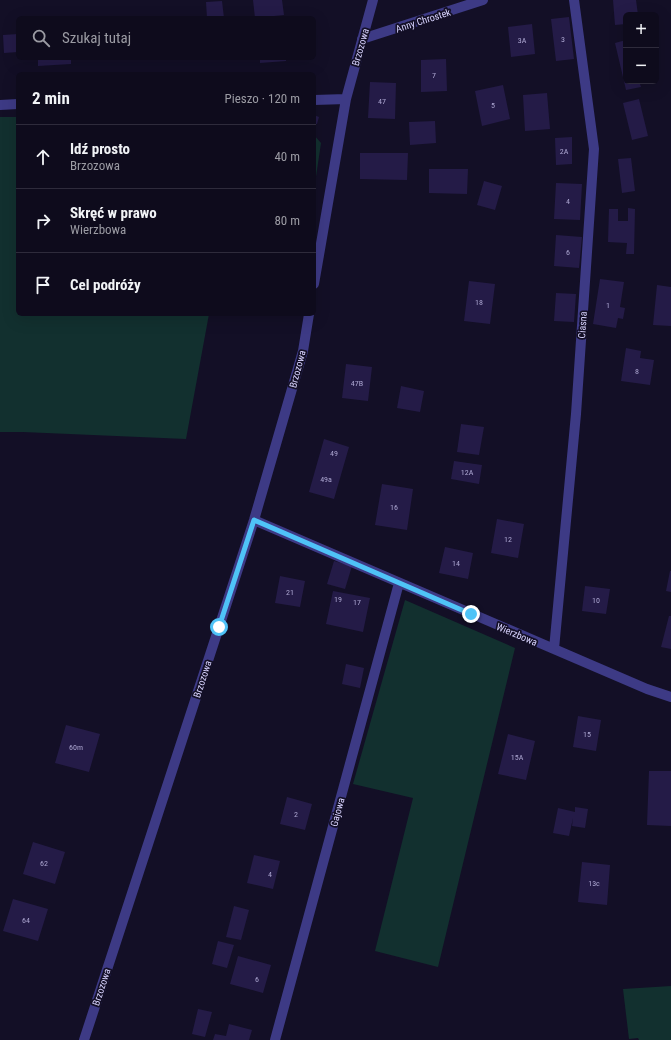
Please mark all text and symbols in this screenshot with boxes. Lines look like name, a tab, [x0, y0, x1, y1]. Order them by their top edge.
street label: Anny Chrostek	[394, 6, 452, 35]
map controls	[623, 12, 659, 84]
button: +	[623, 12, 659, 48]
search box	[16, 16, 316, 60]
icon: search	[30, 27, 52, 49]
street label: Brzozowa	[350, 27, 371, 67]
text: Szukaj tutaj	[62, 29, 131, 47]
house number: 3	[561, 35, 565, 44]
house number: 3A	[518, 36, 527, 45]
button: −	[623, 48, 659, 84]
house number: 7	[432, 71, 436, 80]
text: 2 min	[32, 88, 70, 108]
text: Pieszo · 120 m	[225, 91, 300, 106]
house number: 47	[378, 97, 386, 106]
house number: 5	[491, 101, 495, 110]
text: Idź prosto	[70, 140, 130, 158]
icon: ahead	[32, 146, 54, 168]
house number: 2A	[560, 147, 569, 156]
text: 40 m	[274, 149, 300, 164]
text: Brzozowa	[70, 158, 120, 173]
house number: 4	[566, 197, 570, 206]
text: Skręć w prawo	[70, 204, 157, 222]
icon: right	[32, 210, 54, 232]
text: 80 m	[274, 213, 300, 228]
text: Wierzbowa	[70, 222, 126, 237]
house number: 6	[566, 248, 570, 257]
icon: arrive	[32, 274, 54, 296]
text: Cel podróży	[70, 276, 141, 294]
house number: 18	[475, 298, 483, 307]
house number: 1	[606, 301, 610, 310]
street label: Ciasna	[576, 311, 589, 339]
street label: Brzozowa	[287, 349, 308, 389]
house number: 8	[635, 367, 639, 376]
house number: 47B	[351, 379, 363, 388]
house number: 49	[330, 449, 338, 458]
house number: 12A	[461, 468, 474, 477]
house number: 49a	[320, 475, 332, 484]
house number: 16	[390, 503, 398, 512]
house number: 12	[504, 535, 512, 544]
house number: 14	[452, 559, 460, 568]
house number: 21	[286, 588, 294, 597]
house number: 19	[334, 595, 342, 604]
house number: 10	[592, 596, 600, 605]
house number: 17	[353, 598, 361, 607]
route end	[462, 605, 480, 623]
route start	[210, 618, 228, 636]
street label: Wierzbowa	[495, 621, 539, 648]
street label: Brzozowa	[191, 659, 214, 699]
house number: 15	[583, 730, 591, 739]
house number: 60m	[69, 743, 83, 752]
house number: 15A	[511, 753, 524, 762]
street label: Gajowa	[328, 796, 347, 828]
house number: 2	[294, 810, 298, 819]
house number: 62	[40, 859, 48, 868]
house number: 4	[268, 870, 272, 879]
house number: 13c	[588, 879, 600, 888]
house number: 64	[22, 916, 30, 925]
street label: Brzozowa	[90, 967, 113, 1007]
house number: 6	[255, 975, 259, 984]

